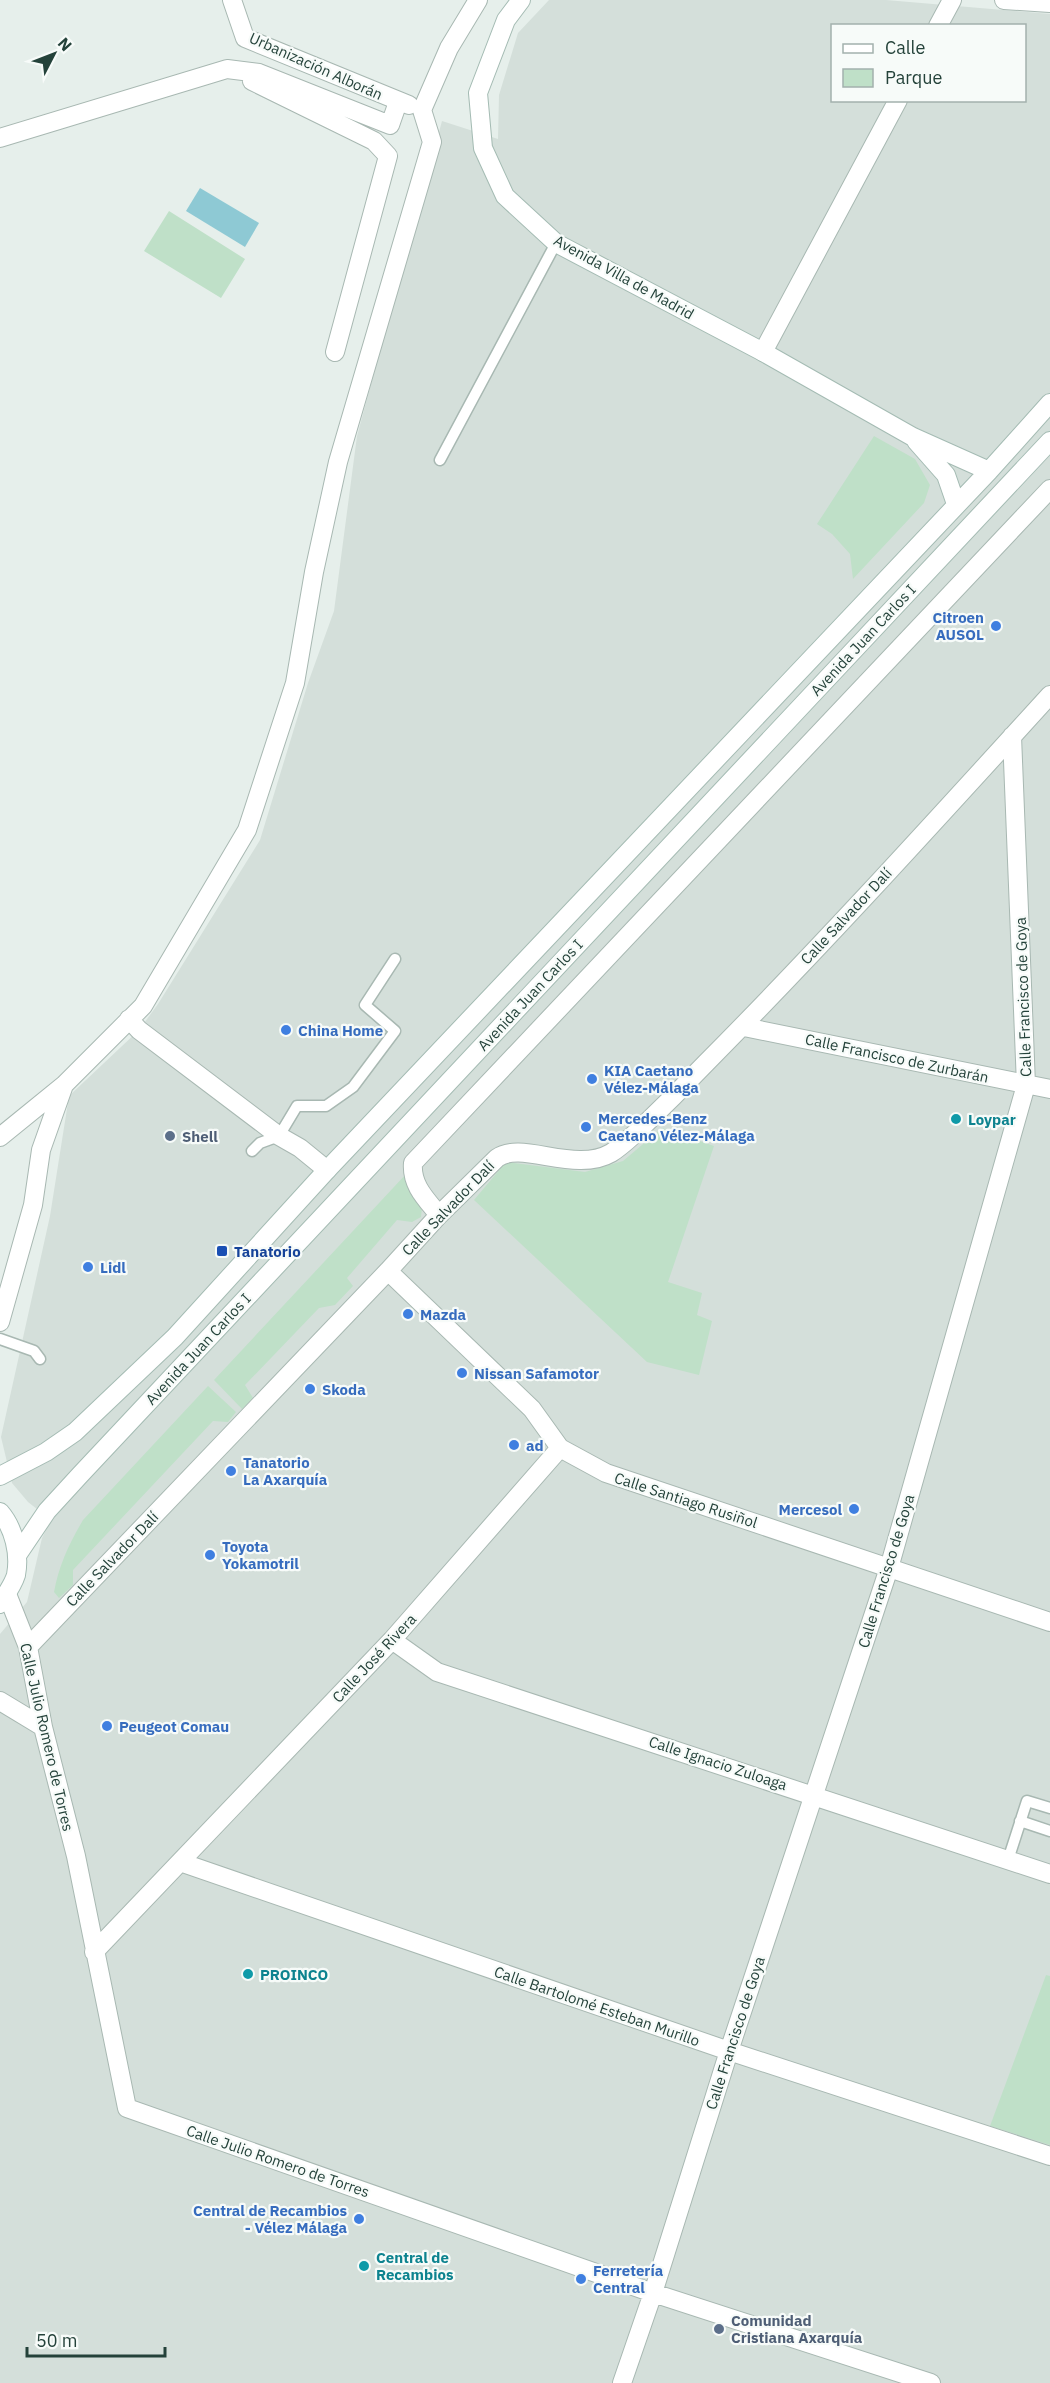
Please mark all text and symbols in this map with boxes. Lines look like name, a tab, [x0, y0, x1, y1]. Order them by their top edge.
north arrow	[24, 24, 84, 84]
legend	[831, 24, 1026, 102]
street label: Urbanización Alborán	[246, 28, 386, 104]
text: N	[54, 33, 76, 55]
text: Calle	[885, 36, 925, 59]
text: Parque	[885, 66, 943, 89]
street label: Avenida Villa de Madrid	[551, 231, 697, 323]
street label: Avenida Juan Carlos I	[806, 580, 920, 700]
place label: Citroen AUSOL	[932, 608, 984, 644]
marker: Citroen AUSOL	[989, 619, 1003, 633]
street label: Calle Salvador Dalí	[796, 864, 896, 968]
street label: Calle Francisco de Goya	[1011, 917, 1035, 1077]
street label: Avenida Juan Carlos I	[473, 935, 587, 1055]
place label: China Home	[298, 1021, 383, 1040]
marker: China Home	[279, 1023, 293, 1037]
street label: Calle Francisco de Zurbarán	[804, 1029, 990, 1087]
place label: KIA Caetano Vélez-Málaga	[604, 1061, 699, 1097]
marker: KIA Caetano Vélez-Málaga	[585, 1072, 599, 1086]
place label: Mercedes-Benz Caetano Vélez-Málaga	[598, 1109, 755, 1145]
place label: Loypar	[968, 1110, 1016, 1129]
marker: Loypar	[949, 1112, 963, 1126]
marker: Mercedes-Benz Caetano Vélez-Málaga	[579, 1120, 593, 1134]
place label: Shell	[182, 1127, 218, 1146]
marker: Shell	[163, 1129, 177, 1143]
street label: Calle Salvador Dalí	[398, 1156, 498, 1260]
place label: Tanatorio	[234, 1242, 301, 1261]
marker: Tanatorio	[215, 1244, 229, 1258]
place label: Lidl	[100, 1258, 126, 1277]
marker: Lidl	[81, 1260, 95, 1274]
street label: Avenida Juan Carlos I	[141, 1289, 255, 1409]
place label: Mazda	[420, 1305, 467, 1324]
marker: Mazda	[401, 1307, 415, 1321]
place label: Nissan Safamotor	[474, 1364, 599, 1383]
marker: Nissan Safamotor	[455, 1366, 469, 1380]
place label: Skoda	[322, 1380, 366, 1399]
marker: Skoda	[303, 1382, 317, 1396]
place label: ad	[526, 1436, 544, 1455]
marker: ad	[507, 1438, 521, 1452]
place label: Tanatorio La Axarquía	[243, 1453, 328, 1489]
marker: Tanatorio La Axarquía	[224, 1464, 238, 1478]
street label: Calle Santiago Rusiñol	[612, 1468, 760, 1532]
street label: Calle Francisco de Goya	[854, 1492, 918, 1650]
place label: Mercesol	[779, 1500, 842, 1519]
marker: Mercesol	[847, 1502, 861, 1516]
street label: Calle Salvador Dalí	[62, 1507, 162, 1611]
place label: Toyota Yokamotril	[222, 1537, 299, 1573]
marker: Toyota Yokamotril	[203, 1548, 217, 1562]
street label: Calle José Rivera	[328, 1610, 420, 1706]
street label: Calle Julio Romero de Torres	[16, 1641, 78, 1833]
place label: Peugeot Comau	[119, 1717, 229, 1736]
marker: Peugeot Comau	[100, 1719, 114, 1733]
street label: Calle Ignacio Zuloaga	[646, 1732, 790, 1794]
street label: Calle Francisco de Goya	[701, 1954, 769, 2112]
street label: Calle Bartolomé Esteban Murillo	[492, 1962, 702, 2050]
place label: PROINCO	[260, 1965, 328, 1984]
marker: PROINCO	[241, 1967, 255, 1981]
street label: Calle Julio Romero de Torres	[184, 2121, 372, 2201]
place label: Central de Recambios - Vélez Málaga	[193, 2201, 347, 2237]
marker: Central de Recambios - Vélez Málaga	[352, 2212, 366, 2226]
place label: Central de Recambios	[376, 2248, 454, 2284]
marker: Central de Recambios	[357, 2259, 371, 2273]
place label: Ferretería Central	[593, 2261, 664, 2297]
marker: Ferretería Central	[574, 2272, 588, 2286]
place label: Comunidad Cristiana Axarquía	[731, 2311, 863, 2347]
scale bar	[27, 2320, 165, 2358]
marker: Comunidad Cristiana Axarquía	[712, 2322, 726, 2336]
text: 50 m	[36, 2329, 78, 2352]

